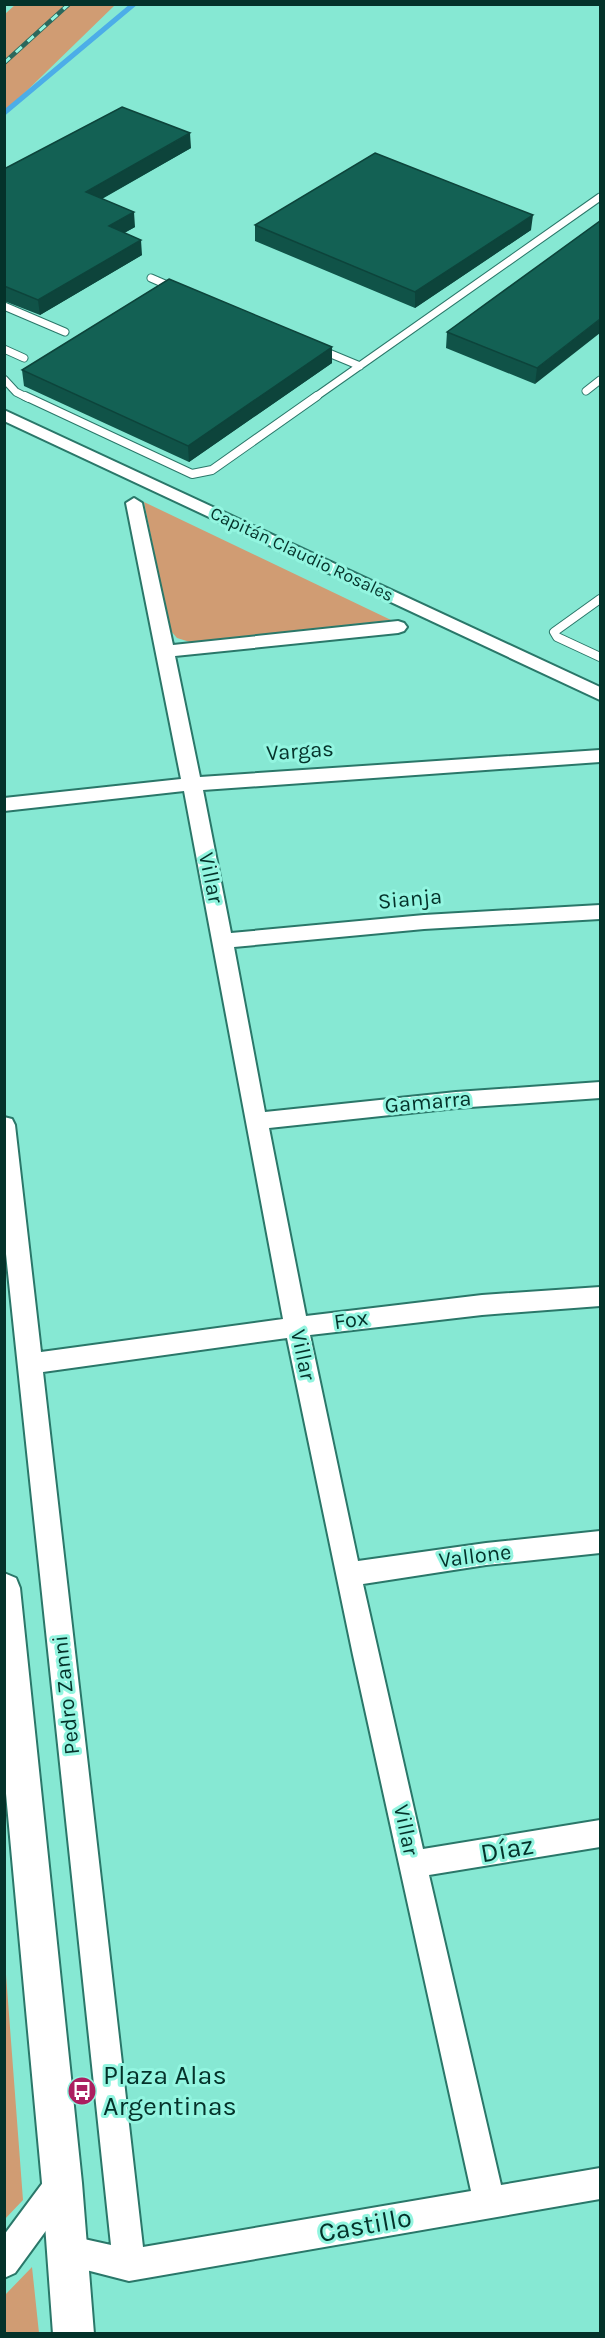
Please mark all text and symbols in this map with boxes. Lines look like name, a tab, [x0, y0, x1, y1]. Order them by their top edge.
street label: Capitán Claudio Rosales	[207, 502, 397, 606]
street label: Vargas	[265, 736, 335, 766]
street label: Villar	[193, 850, 229, 906]
street label: Sianja	[377, 883, 443, 915]
street label: Gamarra	[384, 1085, 472, 1119]
street label: Fox	[332, 1305, 370, 1335]
street label: Villar	[285, 1327, 321, 1383]
street label: Vallone	[437, 1539, 513, 1573]
street label: Pedro Zanni	[47, 1634, 85, 1756]
street label: Villar	[388, 1802, 424, 1858]
street label: Díaz	[478, 1829, 536, 1869]
place label: Plaza Alas Argentinas	[103, 2059, 237, 2122]
bus stop icon: Plaza Alas Argentinas	[66, 2075, 98, 2107]
street label: Castillo	[316, 2201, 414, 2249]

